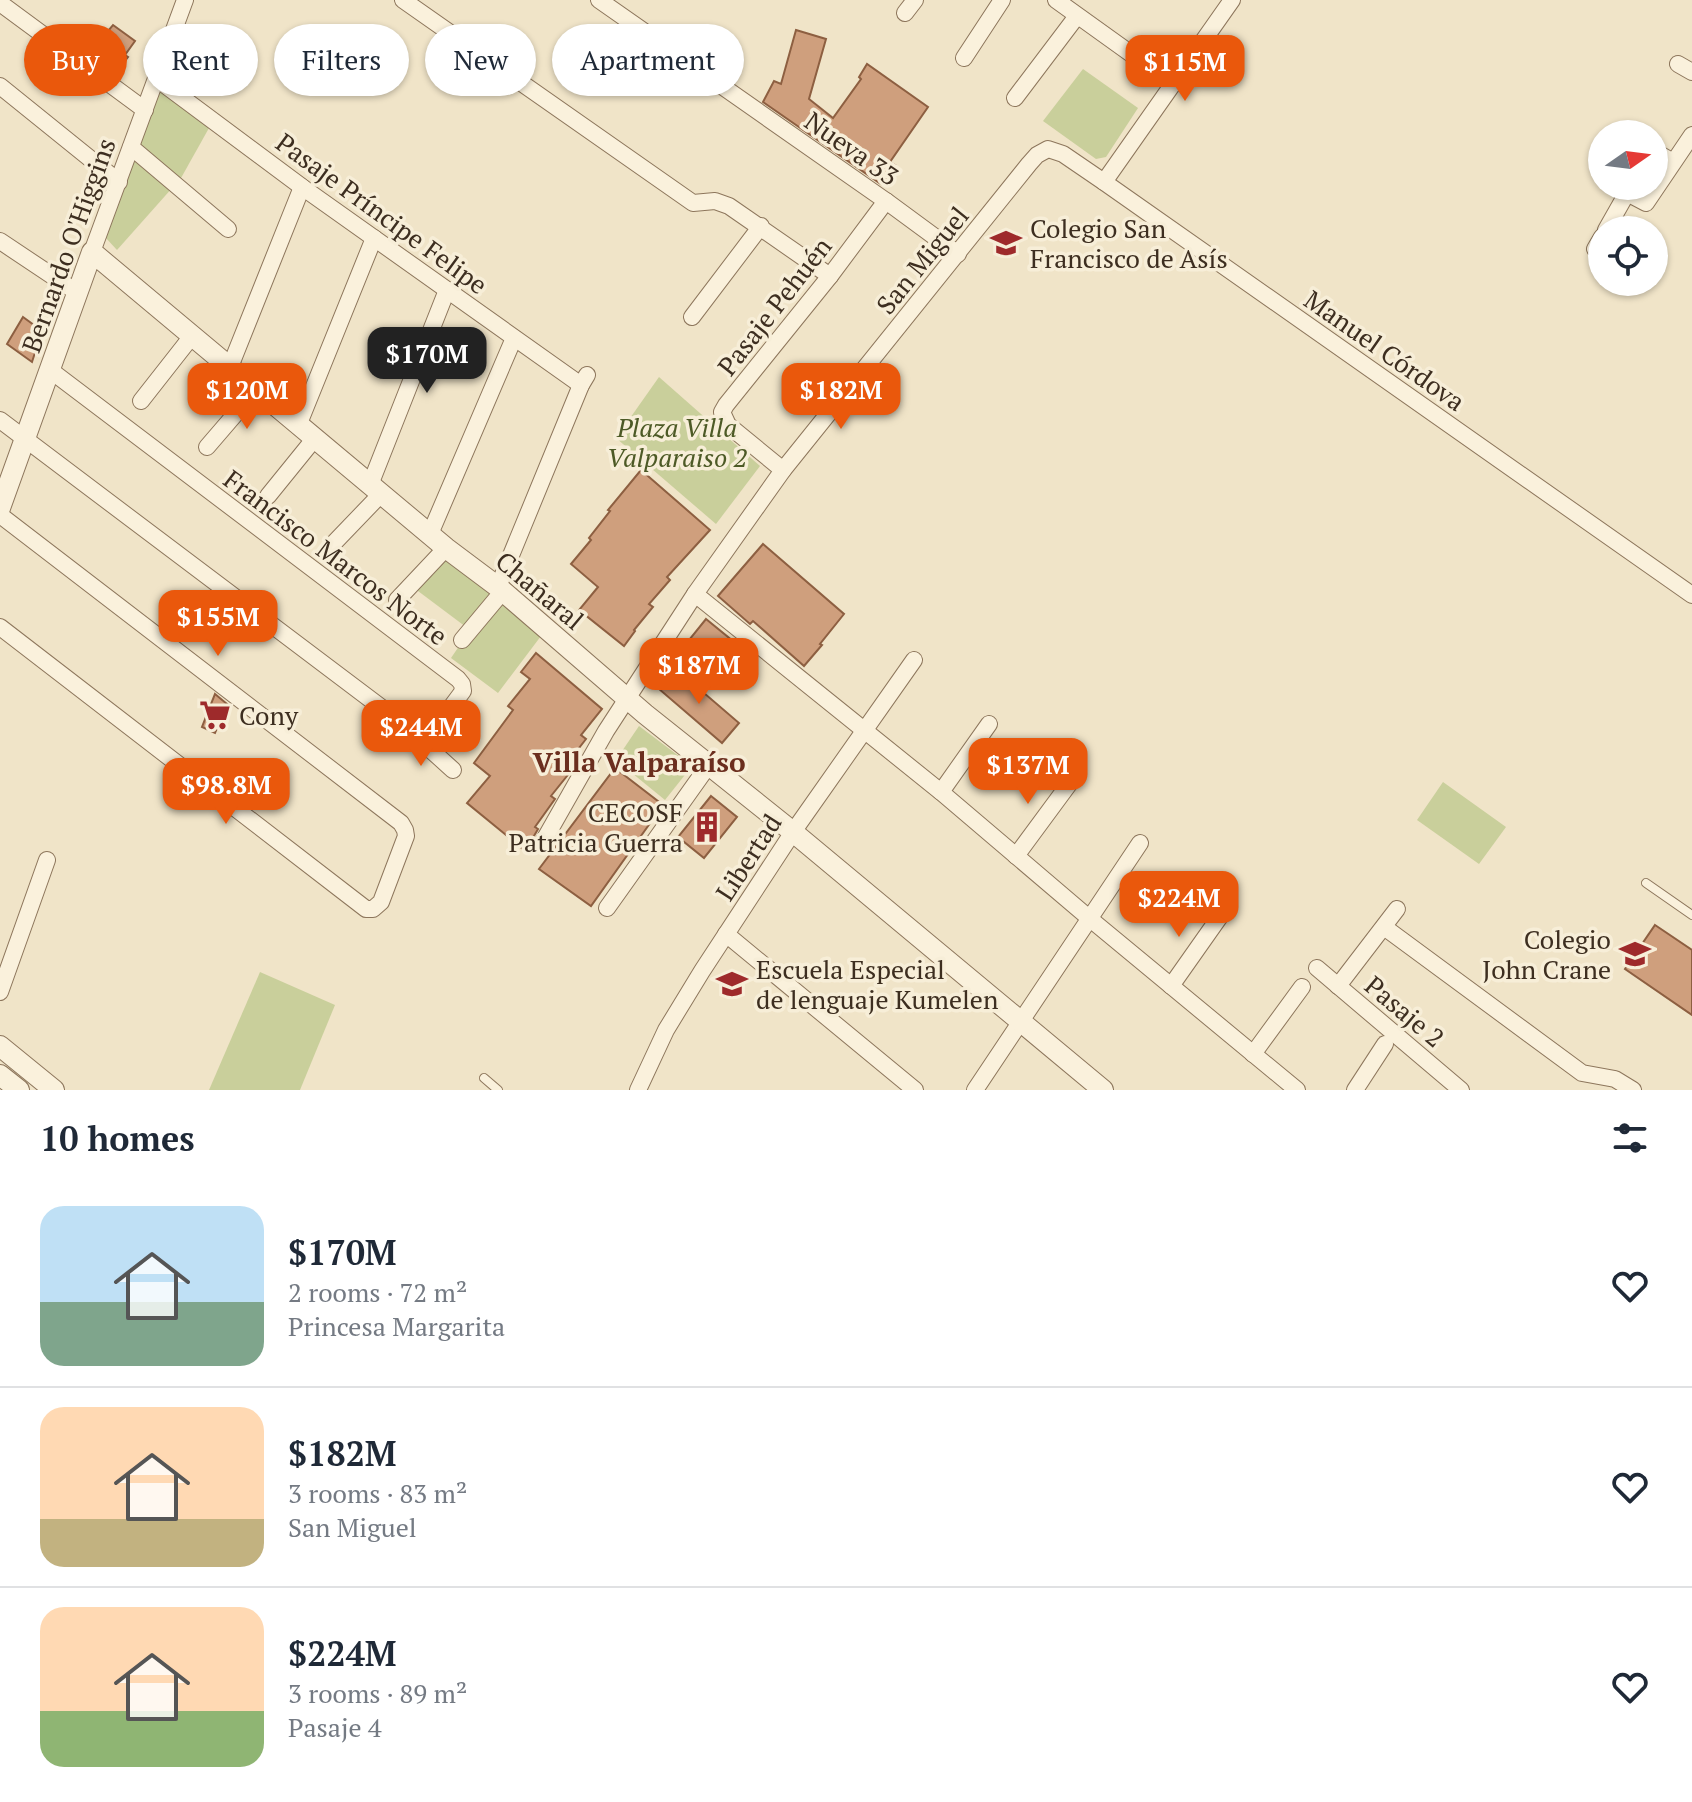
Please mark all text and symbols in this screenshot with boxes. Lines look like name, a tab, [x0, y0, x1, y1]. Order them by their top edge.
chip: Buy	[24, 24, 127, 96]
chip: Rent	[143, 24, 258, 96]
chip: Filters	[274, 24, 409, 96]
chip: New	[425, 24, 536, 96]
chip: Apartment	[552, 24, 744, 96]
pin: $115M	[1129, 35, 1241, 103]
text: $115M	[1144, 44, 1226, 78]
street label: Nueva 33	[798, 103, 906, 193]
north arrow	[1588, 120, 1668, 200]
map controls	[1588, 120, 1668, 296]
street label: Pasaje Príncipe Felipe	[270, 125, 494, 301]
street label: Bernardo O'Higgins	[13, 133, 123, 357]
street label: San Miguel	[868, 199, 976, 321]
place label: Colegio San Francisco de Asís	[1030, 211, 1228, 275]
button: locate	[1588, 216, 1668, 296]
school or university icon: Colegio San Francisco de Asís	[989, 226, 1023, 260]
street label: Pasaje Pehuén	[709, 230, 839, 382]
street label: Manuel Córdova	[1298, 282, 1472, 418]
pin: $170M	[371, 327, 483, 395]
text: $170M	[386, 336, 468, 370]
pin: $120M	[191, 363, 303, 431]
pin: $182M	[785, 363, 897, 431]
text: $120M	[206, 372, 288, 406]
text: $182M	[800, 372, 882, 406]
park label: Plaza Villa Valparaiso 2	[607, 410, 748, 474]
street label: Francisco Marcos Norte	[217, 462, 455, 652]
street label: Chañaral	[489, 543, 591, 637]
pin: $155M	[162, 590, 274, 658]
text: $155M	[177, 599, 259, 633]
pin: $187M	[643, 638, 755, 706]
text: $187M	[658, 647, 740, 681]
supermarket icon: Cony	[198, 698, 232, 732]
place label: Cony	[239, 698, 299, 732]
pin: $244M	[365, 700, 477, 768]
text: $244M	[380, 709, 462, 743]
pin: $137M	[972, 738, 1084, 806]
district label: Villa Valparaíso	[532, 743, 746, 780]
text: $137M	[987, 747, 1069, 781]
pin: $98.8M	[161, 758, 291, 826]
text: $98.8M	[181, 767, 271, 801]
place label: CECOSF Patricia Guerra	[509, 795, 683, 859]
street label: Libertad	[707, 807, 789, 907]
building icon: CECOSF Patricia Guerra	[690, 810, 724, 844]
pin: $224M	[1123, 871, 1235, 939]
text: $224M	[1138, 880, 1220, 914]
place label: Colegio John Crane	[1482, 922, 1611, 986]
school or university icon: Colegio John Crane	[1618, 937, 1652, 971]
place label: Escuela Especial de lenguaje Kumelen	[756, 952, 998, 1016]
school or university icon: Escuela Especial de lenguaje Kumelen	[715, 967, 749, 1001]
street label: Pasaje 2	[1358, 968, 1452, 1054]
text: 10 homes	[40, 1116, 195, 1161]
icon: filters	[1608, 1116, 1652, 1160]
text: $170M	[288, 1230, 396, 1275]
icon: home	[104, 1238, 200, 1334]
icon: heart	[1608, 1264, 1652, 1308]
text: 2 rooms · 72 m²	[288, 1275, 467, 1309]
text: Princesa Margarita	[288, 1309, 505, 1343]
text: $182M	[288, 1431, 396, 1476]
icon: home	[104, 1439, 200, 1535]
icon: heart	[1608, 1465, 1652, 1509]
text: 3 rooms · 83 m²	[288, 1476, 467, 1510]
text: San Miguel	[288, 1510, 417, 1544]
text: $224M	[288, 1631, 396, 1676]
icon: home	[104, 1639, 200, 1735]
icon: heart	[1608, 1665, 1652, 1709]
text: 3 rooms · 89 m²	[288, 1676, 467, 1710]
text: Pasaje 4	[288, 1710, 382, 1744]

